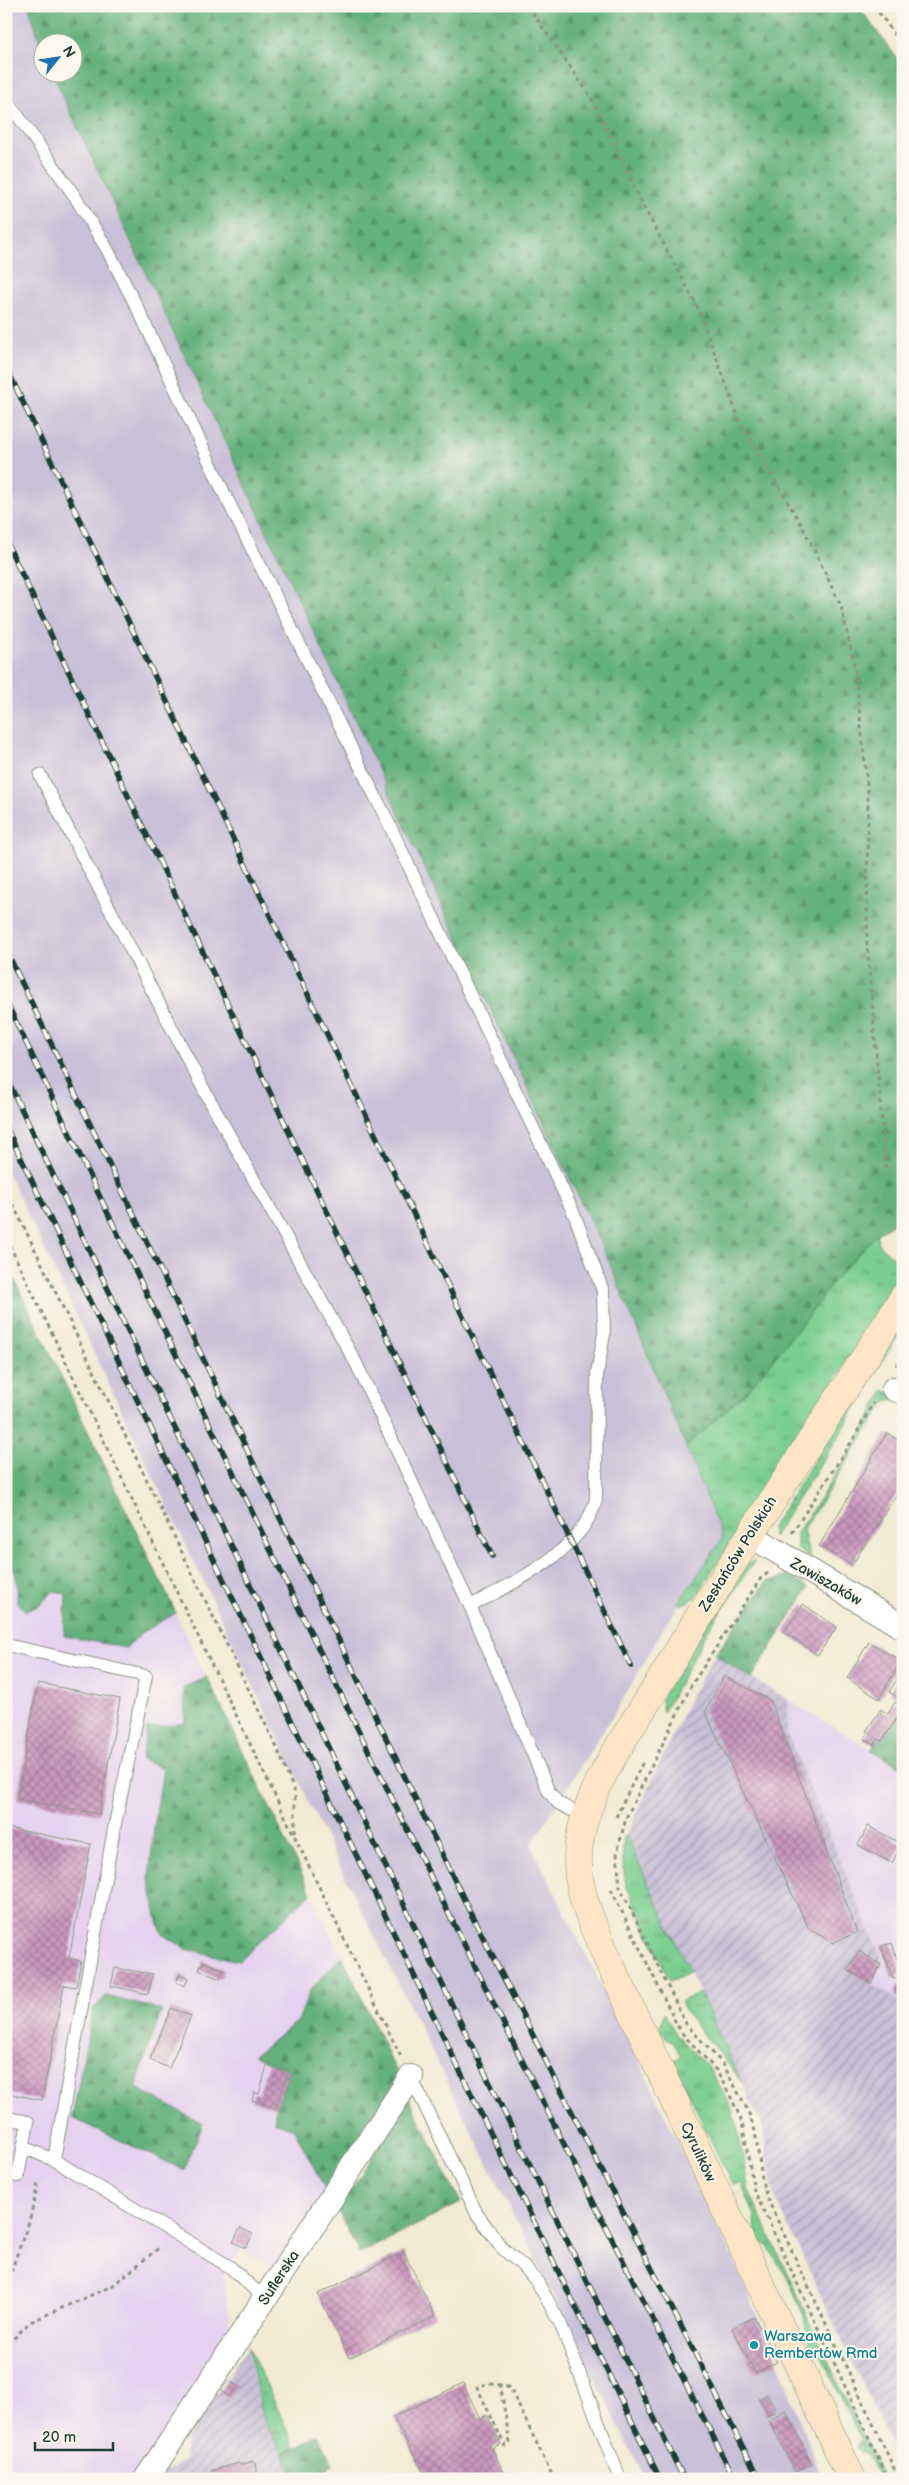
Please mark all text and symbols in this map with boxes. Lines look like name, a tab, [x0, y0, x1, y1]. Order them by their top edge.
north arrow	[32, 32, 82, 82]
text: N	[59, 43, 79, 61]
street label: Zesłańców Polskich	[694, 1493, 781, 1616]
street label: Zawiszaków	[786, 1553, 865, 1610]
street label: Cyrulików	[676, 2119, 720, 2185]
street label: Suflerska	[254, 2247, 304, 2309]
place label: Warszawa Rembertów Rmd	[764, 2327, 877, 2363]
marker: Warszawa Rembertów Rmd	[748, 2339, 760, 2351]
scale bar	[35, 2420, 112, 2452]
text: 20 m	[42, 2428, 76, 2447]

